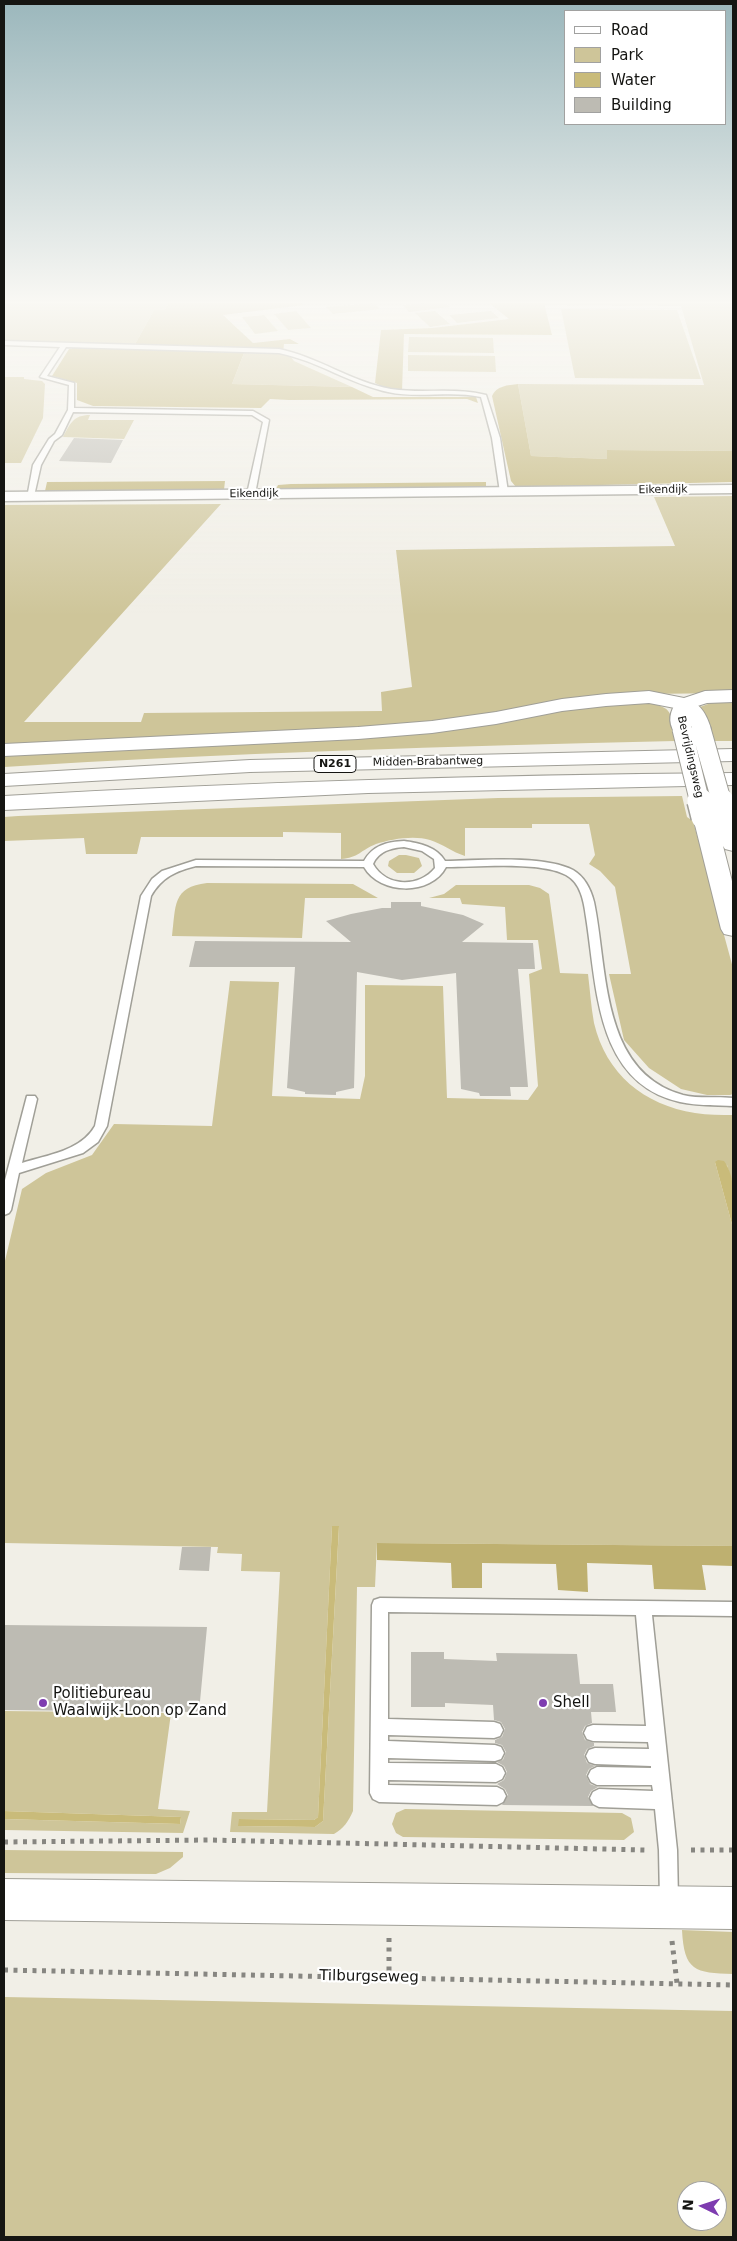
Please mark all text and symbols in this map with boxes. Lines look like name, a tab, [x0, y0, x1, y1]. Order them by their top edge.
legend	[564, 10, 727, 125]
text: Road	[611, 21, 649, 39]
text: Park	[611, 46, 643, 64]
text: Water	[611, 71, 655, 89]
text: Building	[611, 96, 672, 114]
street label: Eikendijk	[638, 483, 688, 497]
street label: Eikendijk	[229, 487, 279, 501]
street label: Bevrijdingsweg	[674, 715, 706, 799]
street label: Midden-Brabantweg	[373, 754, 483, 770]
road number: N261	[314, 756, 356, 772]
place label: Politiebureau Waalwijk-Loon op Zand	[53, 1685, 227, 1720]
place label: Shell	[553, 1694, 590, 1712]
marker: Politiebureau Waalwijk-Loon op Zand	[37, 1697, 49, 1709]
marker: Shell	[537, 1697, 549, 1709]
street label: Tilburgseweg	[319, 1967, 419, 1987]
north arrow	[677, 2181, 727, 2231]
text: N	[680, 2199, 696, 2211]

